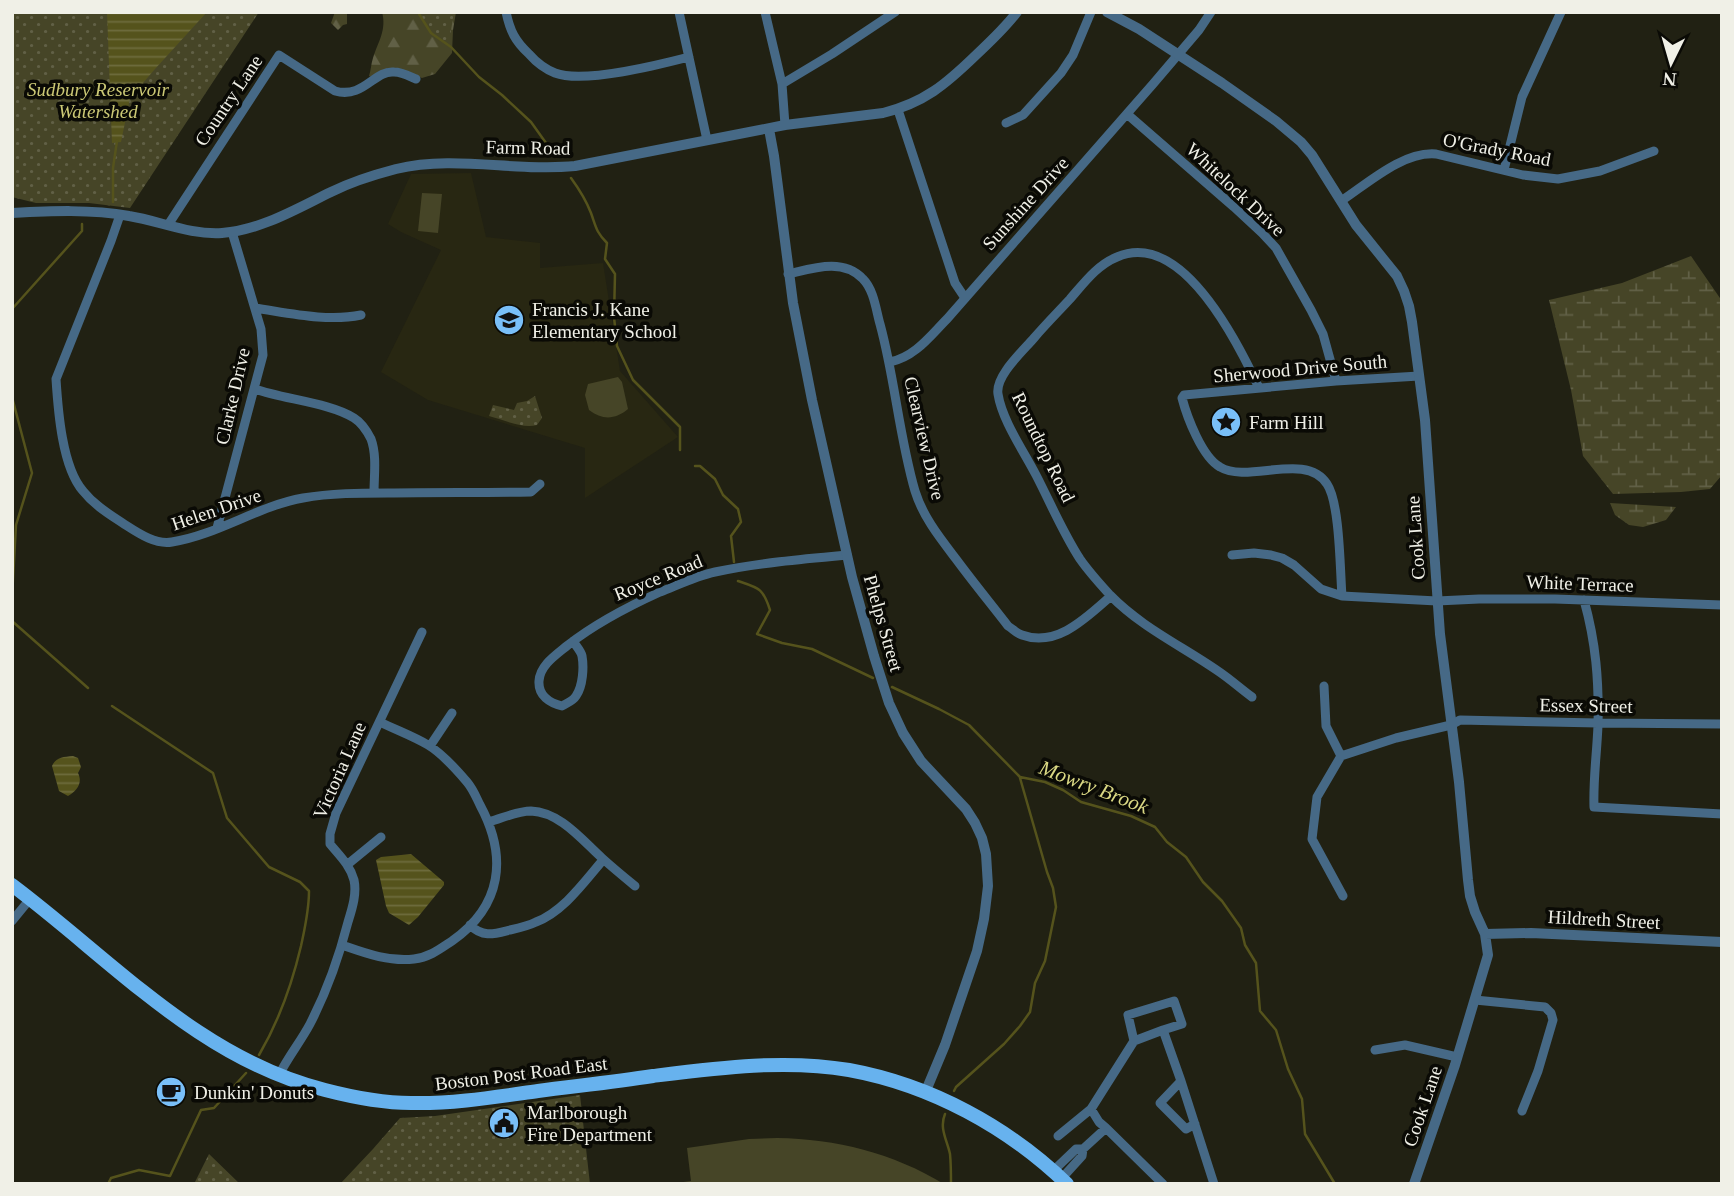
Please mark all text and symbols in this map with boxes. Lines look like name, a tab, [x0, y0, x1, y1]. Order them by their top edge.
north arrow	[1636, 28, 1706, 98]
street label: Country Lane	[190, 51, 266, 150]
text: N	[1662, 68, 1677, 90]
park label: Sudbury Reservoir Watershed	[27, 79, 170, 122]
street label: O'Grady Road	[1441, 129, 1553, 170]
street label: Farm Road	[485, 136, 571, 159]
street label: Whitelock Drive	[1182, 138, 1289, 240]
street label: Sunshine Drive	[978, 153, 1073, 254]
place label: Francis J. Kane Elementary School	[532, 299, 677, 342]
school or university icon: Francis J. Kane Elementary School	[492, 303, 526, 337]
street label: Clarke Drive	[211, 346, 254, 447]
street label: Sherwood Drive South	[1212, 350, 1388, 387]
street label: Clearview Drive	[900, 374, 949, 502]
street label: Roundtop Road	[1008, 389, 1079, 506]
place icon: Farm Hill	[1209, 405, 1243, 439]
place label: Farm Hill	[1249, 412, 1323, 433]
street label: Helen Drive	[169, 484, 264, 535]
street label: Cook Lane	[1402, 495, 1429, 581]
street label: Royce Road	[611, 550, 706, 605]
street label: White Terrace	[1526, 571, 1634, 596]
street label: Phelps Street	[860, 572, 908, 675]
street label: Essex Street	[1539, 694, 1634, 717]
street label: Victoria Lane	[309, 718, 370, 822]
water label: Mowry Brook	[1035, 755, 1153, 819]
street label: Hildreth Street	[1547, 906, 1661, 933]
street label: Boston Post Road East	[434, 1052, 609, 1094]
street label: Cook Lane	[1399, 1063, 1446, 1149]
cafe icon: Dunkin' Donuts	[154, 1075, 188, 1109]
place label: Dunkin' Donuts	[194, 1082, 314, 1103]
place label: Marlborough Fire Department	[527, 1102, 653, 1145]
public building icon: Marlborough Fire Department	[487, 1106, 521, 1140]

